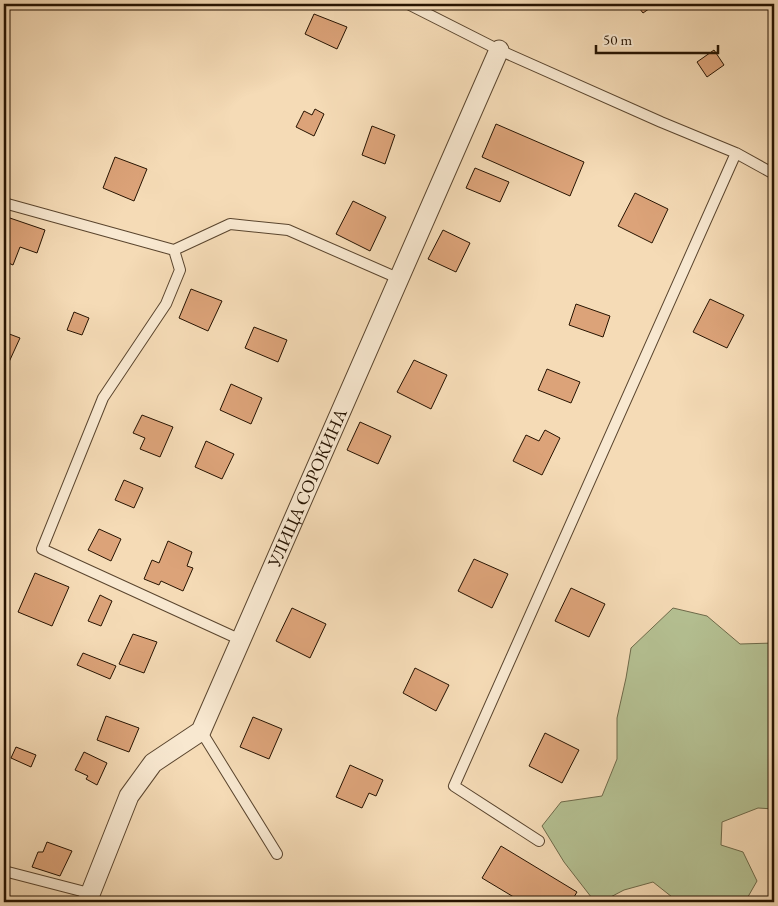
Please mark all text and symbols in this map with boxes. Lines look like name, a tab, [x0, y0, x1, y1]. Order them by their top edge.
scale bar	[596, 22, 718, 54]
text: 50 m	[603, 30, 632, 49]
street label: УЛИЦА СОРОКИНА	[262, 404, 352, 572]

